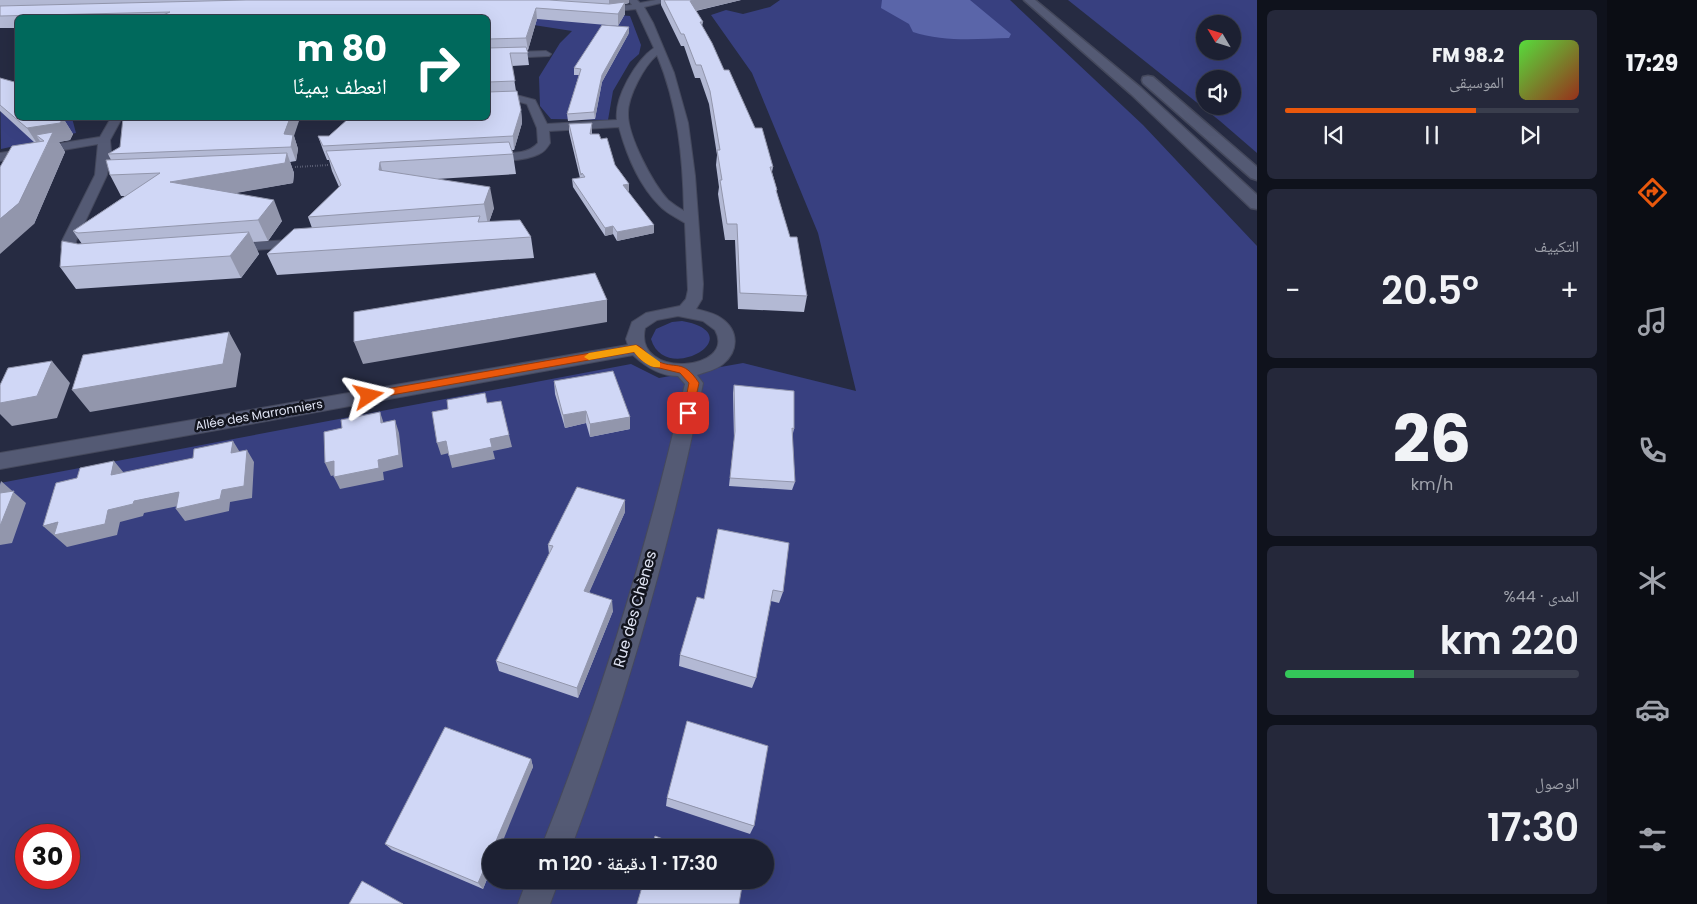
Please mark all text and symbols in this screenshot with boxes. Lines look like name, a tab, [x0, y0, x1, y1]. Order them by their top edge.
north arrow	[1196, 15, 1241, 60]
map controls	[1196, 15, 1241, 115]
text: 80 m	[297, 24, 387, 73]
icon: right	[405, 35, 470, 100]
text: 98.2 FM	[1432, 42, 1504, 69]
text: 17:29	[1626, 48, 1678, 79]
button: sound	[1196, 70, 1241, 115]
text: انعطف يمينًا	[292, 71, 387, 102]
text: الموسيقى	[1449, 71, 1504, 94]
icon: previous	[1320, 121, 1348, 149]
icon: pause	[1418, 121, 1446, 149]
icon: next	[1516, 121, 1544, 149]
icon: directions	[1635, 175, 1670, 210]
text: التكييف	[1534, 235, 1579, 258]
text: 20.5°	[1381, 264, 1479, 317]
text: −	[1285, 271, 1300, 310]
text: +	[1560, 271, 1579, 310]
icon: music	[1635, 304, 1670, 339]
position arrow	[342, 369, 394, 421]
pin	[667, 392, 709, 434]
text: 26	[1393, 394, 1471, 485]
street label: Allée des Marronniers	[194, 395, 324, 434]
icon: arrive	[674, 399, 702, 427]
icon: phone	[1635, 433, 1670, 468]
text: km/h	[1411, 473, 1453, 496]
street label: Rue des Chènes	[608, 548, 661, 670]
icon: climate	[1635, 563, 1670, 598]
text: المدى · 44%	[1503, 585, 1579, 608]
text: 220 km	[1440, 614, 1579, 667]
icon: car	[1635, 692, 1670, 727]
text: الوصول	[1535, 772, 1579, 795]
text: 17:30	[1487, 801, 1579, 854]
icon: filters	[1635, 822, 1670, 857]
speed limit sign: 30	[15, 824, 80, 889]
text: 17:30 · 1 دقيقة · 120 m	[538, 850, 718, 877]

